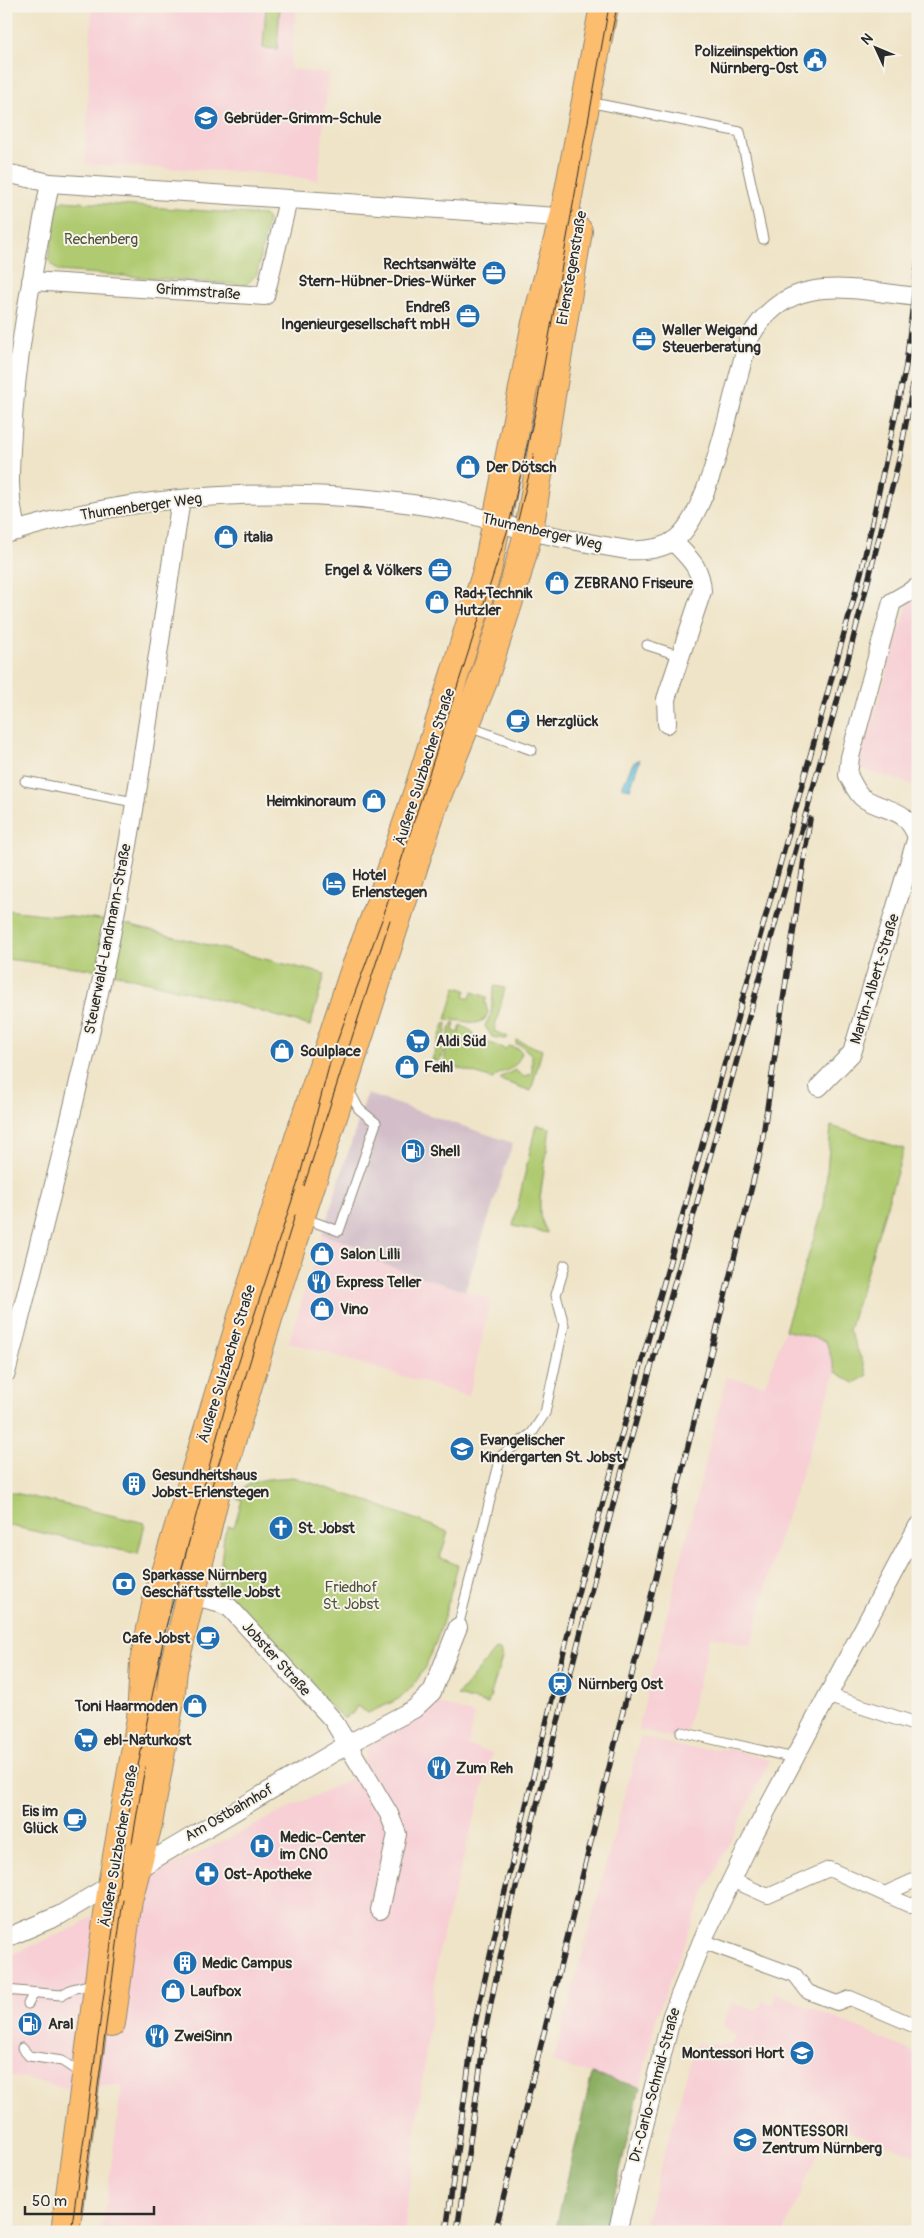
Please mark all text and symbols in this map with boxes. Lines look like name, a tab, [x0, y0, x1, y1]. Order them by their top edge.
north arrow	[852, 22, 902, 72]
text: N	[858, 30, 876, 49]
place label: Polizeiinspektion Nürnberg-Ost	[694, 42, 799, 78]
public building icon: Polizeiinspektion Nürnberg-Ost	[802, 47, 828, 73]
school or university icon: Gebrüder-Grimm-Schule	[193, 105, 219, 131]
place label: Gebrüder-Grimm-Schule	[224, 109, 382, 128]
street label: Erlenstegenstraße	[553, 209, 592, 327]
park label: Rechenberg	[64, 230, 138, 249]
place label: Rechtsanwälte Stern-Hübner-Dries-Würker	[298, 255, 477, 291]
office icon: Rechtsanwälte Stern-Hübner-Dries-Würker	[481, 260, 507, 286]
street label: Grimmstraße	[155, 280, 242, 304]
place label: Endreß Ingenieurgesellschaft mbH	[281, 298, 451, 334]
office icon: Endreß Ingenieurgesellschaft mbH	[455, 303, 481, 329]
place label: Waller Weigand Steuerberatung	[662, 321, 761, 357]
office icon: Waller Weigand Steuerberatung	[631, 326, 657, 352]
shop icon: Der Dötsch	[455, 454, 481, 480]
place label: Der Dötsch	[486, 458, 556, 477]
street label: Thumenberger Weg	[79, 489, 203, 525]
street label: Thumenberger Weg	[480, 509, 604, 555]
shop icon: italia	[213, 524, 239, 550]
place label: italia	[244, 528, 273, 547]
office icon: Engel & Völkers	[427, 557, 453, 583]
place label: Engel & Völkers	[325, 561, 422, 580]
shop icon: ZEBRANO Friseure	[544, 570, 570, 596]
place label: ZEBRANO Friseure	[574, 574, 694, 593]
place label: Rad+Technik Hutzler	[454, 584, 533, 620]
shop icon: Rad+Technik Hutzler	[424, 589, 450, 615]
street label: Äußere Sulzbacher Straße	[391, 685, 460, 848]
cafe icon: Herzglück	[505, 708, 531, 734]
place label: Herzglück	[536, 712, 599, 731]
shop icon: Heimkinoraum	[361, 788, 387, 814]
place label: Heimkinoraum	[266, 792, 356, 811]
street label: Steuerwald-Landmann-Straße	[80, 842, 136, 1036]
place label: Hotel Erlenstegen	[352, 866, 428, 902]
hotel icon: Hotel Erlenstegen	[321, 871, 347, 897]
street label: Martin-Albert-Straße	[846, 911, 904, 1046]
supermarket icon: Aldi Süd	[405, 1028, 431, 1054]
place label: Aldi Süd	[436, 1032, 486, 1051]
shop icon: Soulplace	[269, 1038, 295, 1064]
place label: Soulplace	[300, 1042, 361, 1061]
shop icon: Feihl	[394, 1054, 420, 1080]
place label: Feihl	[424, 1058, 453, 1077]
fuel station icon: Shell	[400, 1138, 426, 1164]
place label: Shell	[430, 1142, 460, 1161]
shop icon: Salon Lilli	[309, 1241, 335, 1267]
place label: Salon Lilli	[340, 1245, 400, 1264]
restaurant icon: Express Teller	[306, 1269, 332, 1295]
place label: Express Teller	[336, 1273, 422, 1292]
street label: Äußere Sulzbacher Straße	[194, 1282, 260, 1445]
shop icon: Vino	[309, 1296, 335, 1322]
place label: Vino	[340, 1300, 368, 1319]
place label: Evangelischer Kindergarten St. Jobst	[480, 1431, 623, 1467]
school or university icon: Evangelischer Kindergarten St. Jobst	[449, 1436, 475, 1462]
place label: Gesundheitshaus Jobst-Erlenstegen	[152, 1466, 270, 1502]
building icon: Gesundheitshaus Jobst-Erlenstegen	[121, 1471, 147, 1497]
church icon: St. Jobst	[268, 1515, 294, 1541]
place label: St. Jobst	[298, 1519, 356, 1538]
place label: Sparkasse Nürnberg Geschäftsstelle Jobst	[142, 1566, 281, 1602]
bank icon: Sparkasse Nürnberg Geschäftsstelle Jobst	[111, 1571, 137, 1597]
park label: Friedhof St. Jobst	[323, 1578, 380, 1614]
street label: Jobster Straße	[237, 1618, 315, 1701]
cafe icon: Cafe Jobst	[195, 1625, 221, 1651]
place label: Cafe Jobst	[123, 1629, 191, 1648]
station icon: Nürnberg Ost	[547, 1671, 573, 1697]
place label: Nürnberg Ost	[578, 1675, 664, 1694]
shop icon: Toni Haarmoden	[182, 1693, 208, 1719]
place label: Toni Haarmoden	[74, 1697, 179, 1716]
supermarket icon: ebl-Naturkost	[73, 1727, 99, 1753]
place label: ebl-Naturkost	[103, 1731, 192, 1750]
restaurant icon: Zum Reh	[426, 1755, 452, 1781]
place label: Zum Reh	[456, 1759, 513, 1778]
street label: Äußere Sulzbacher Straße	[95, 1763, 143, 1929]
street label: Am Ostbahnhof	[181, 1780, 277, 1846]
place label: Eis im Glück	[22, 1802, 59, 1838]
cafe icon: Eis im Glück	[62, 1807, 88, 1833]
place label: Medic-Center im CNO	[280, 1828, 366, 1864]
hospital icon: Medic-Center im CNO	[249, 1833, 275, 1859]
pharmacy icon: Ost-Apotheke	[194, 1861, 220, 1887]
place label: Ost-Apotheke	[224, 1865, 312, 1884]
building icon: Medic Campus	[172, 1950, 198, 1976]
place label: Medic Campus	[202, 1954, 292, 1973]
shop icon: Laufbox	[160, 1978, 186, 2004]
place label: Laufbox	[190, 1982, 242, 2001]
street label: Dr.-Carlo-Schmid-Straße	[625, 2005, 685, 2164]
fuel station icon: Aral	[17, 2011, 43, 2037]
place label: Aral	[48, 2015, 74, 2034]
restaurant icon: ZweiSinn	[144, 2023, 170, 2049]
place label: ZweiSinn	[174, 2027, 233, 2046]
school or university icon: Montessori Hort	[789, 2040, 815, 2066]
place label: Montessori Hort	[682, 2044, 785, 2063]
place label: MONTESSORI Zentrum Nürnberg	[762, 2122, 883, 2158]
school or university icon: MONTESSORI Zentrum Nürnberg	[732, 2127, 758, 2153]
scale bar	[25, 2183, 154, 2215]
text: 50 m	[32, 2192, 67, 2211]

